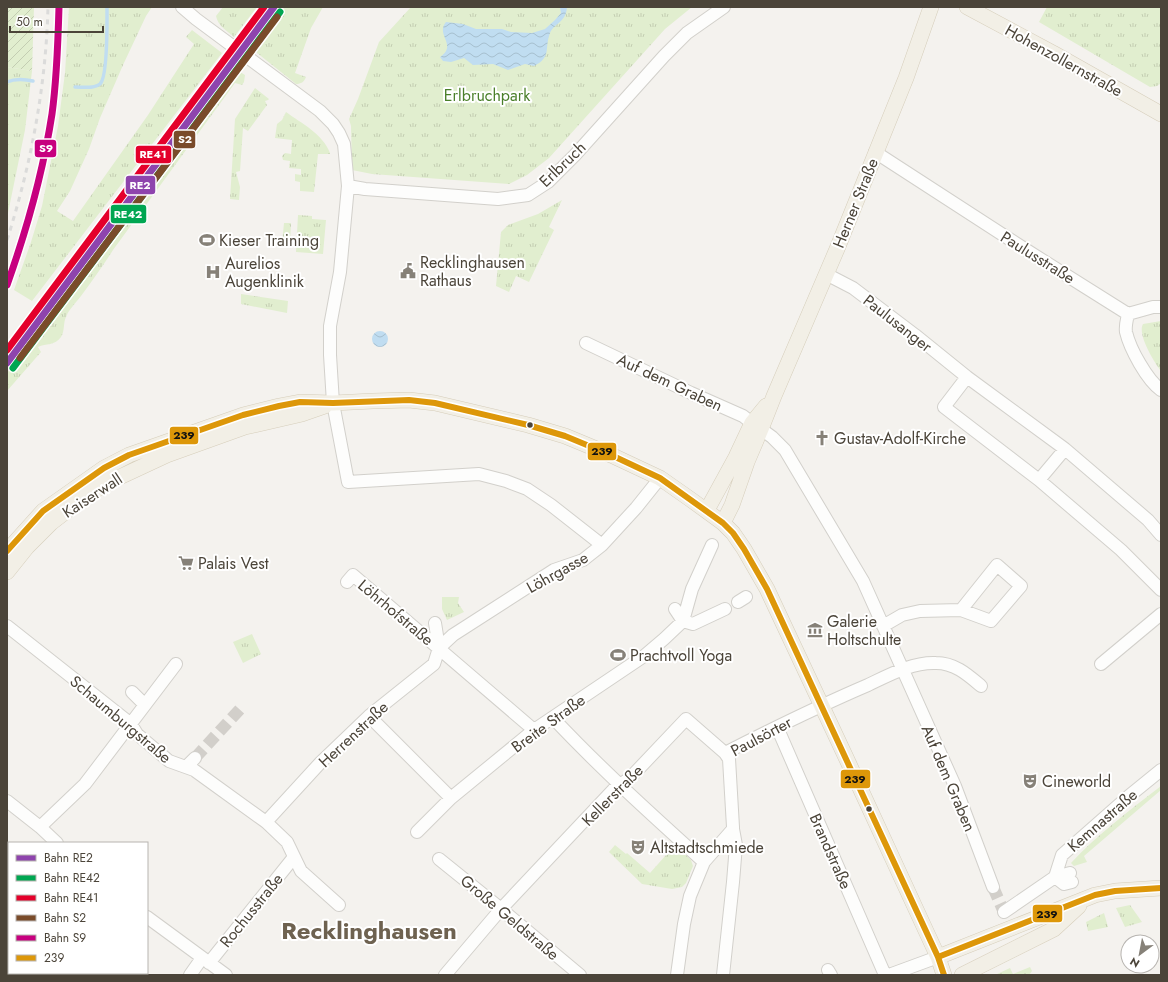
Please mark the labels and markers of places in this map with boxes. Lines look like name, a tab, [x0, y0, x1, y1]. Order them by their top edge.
place label: Kieser Training	[219, 229, 319, 252]
sports icon: Kieser Training	[198, 231, 216, 249]
place label: Recklinghausen Rathaus	[420, 251, 525, 292]
place label: Aurelios Augenklinik	[225, 252, 305, 293]
public building icon: Recklinghausen Rathaus	[399, 262, 417, 280]
hospital icon: Aurelios Augenklinik	[204, 263, 222, 281]
unlabelled marker	[525, 420, 535, 430]
place label: Gustav-Adolf-Kirche	[834, 427, 966, 450]
church icon: Gustav-Adolf-Kirche	[813, 429, 831, 447]
place label: Palais Vest	[198, 552, 269, 575]
supermarket icon: Palais Vest	[177, 554, 195, 572]
place label: Galerie Holtschulte	[827, 610, 901, 651]
museum icon: Galerie Holtschulte	[806, 621, 824, 639]
place label: Prachtvoll Yoga	[630, 644, 732, 667]
sports icon: Prachtvoll Yoga	[609, 646, 627, 664]
place label: Cineworld	[1042, 770, 1111, 793]
theatre icon: Cineworld	[1021, 772, 1039, 790]
unlabelled marker	[864, 804, 874, 814]
place label: Altstadtschmiede	[650, 836, 764, 859]
theatre icon: Altstadtschmiede	[629, 838, 647, 856]

